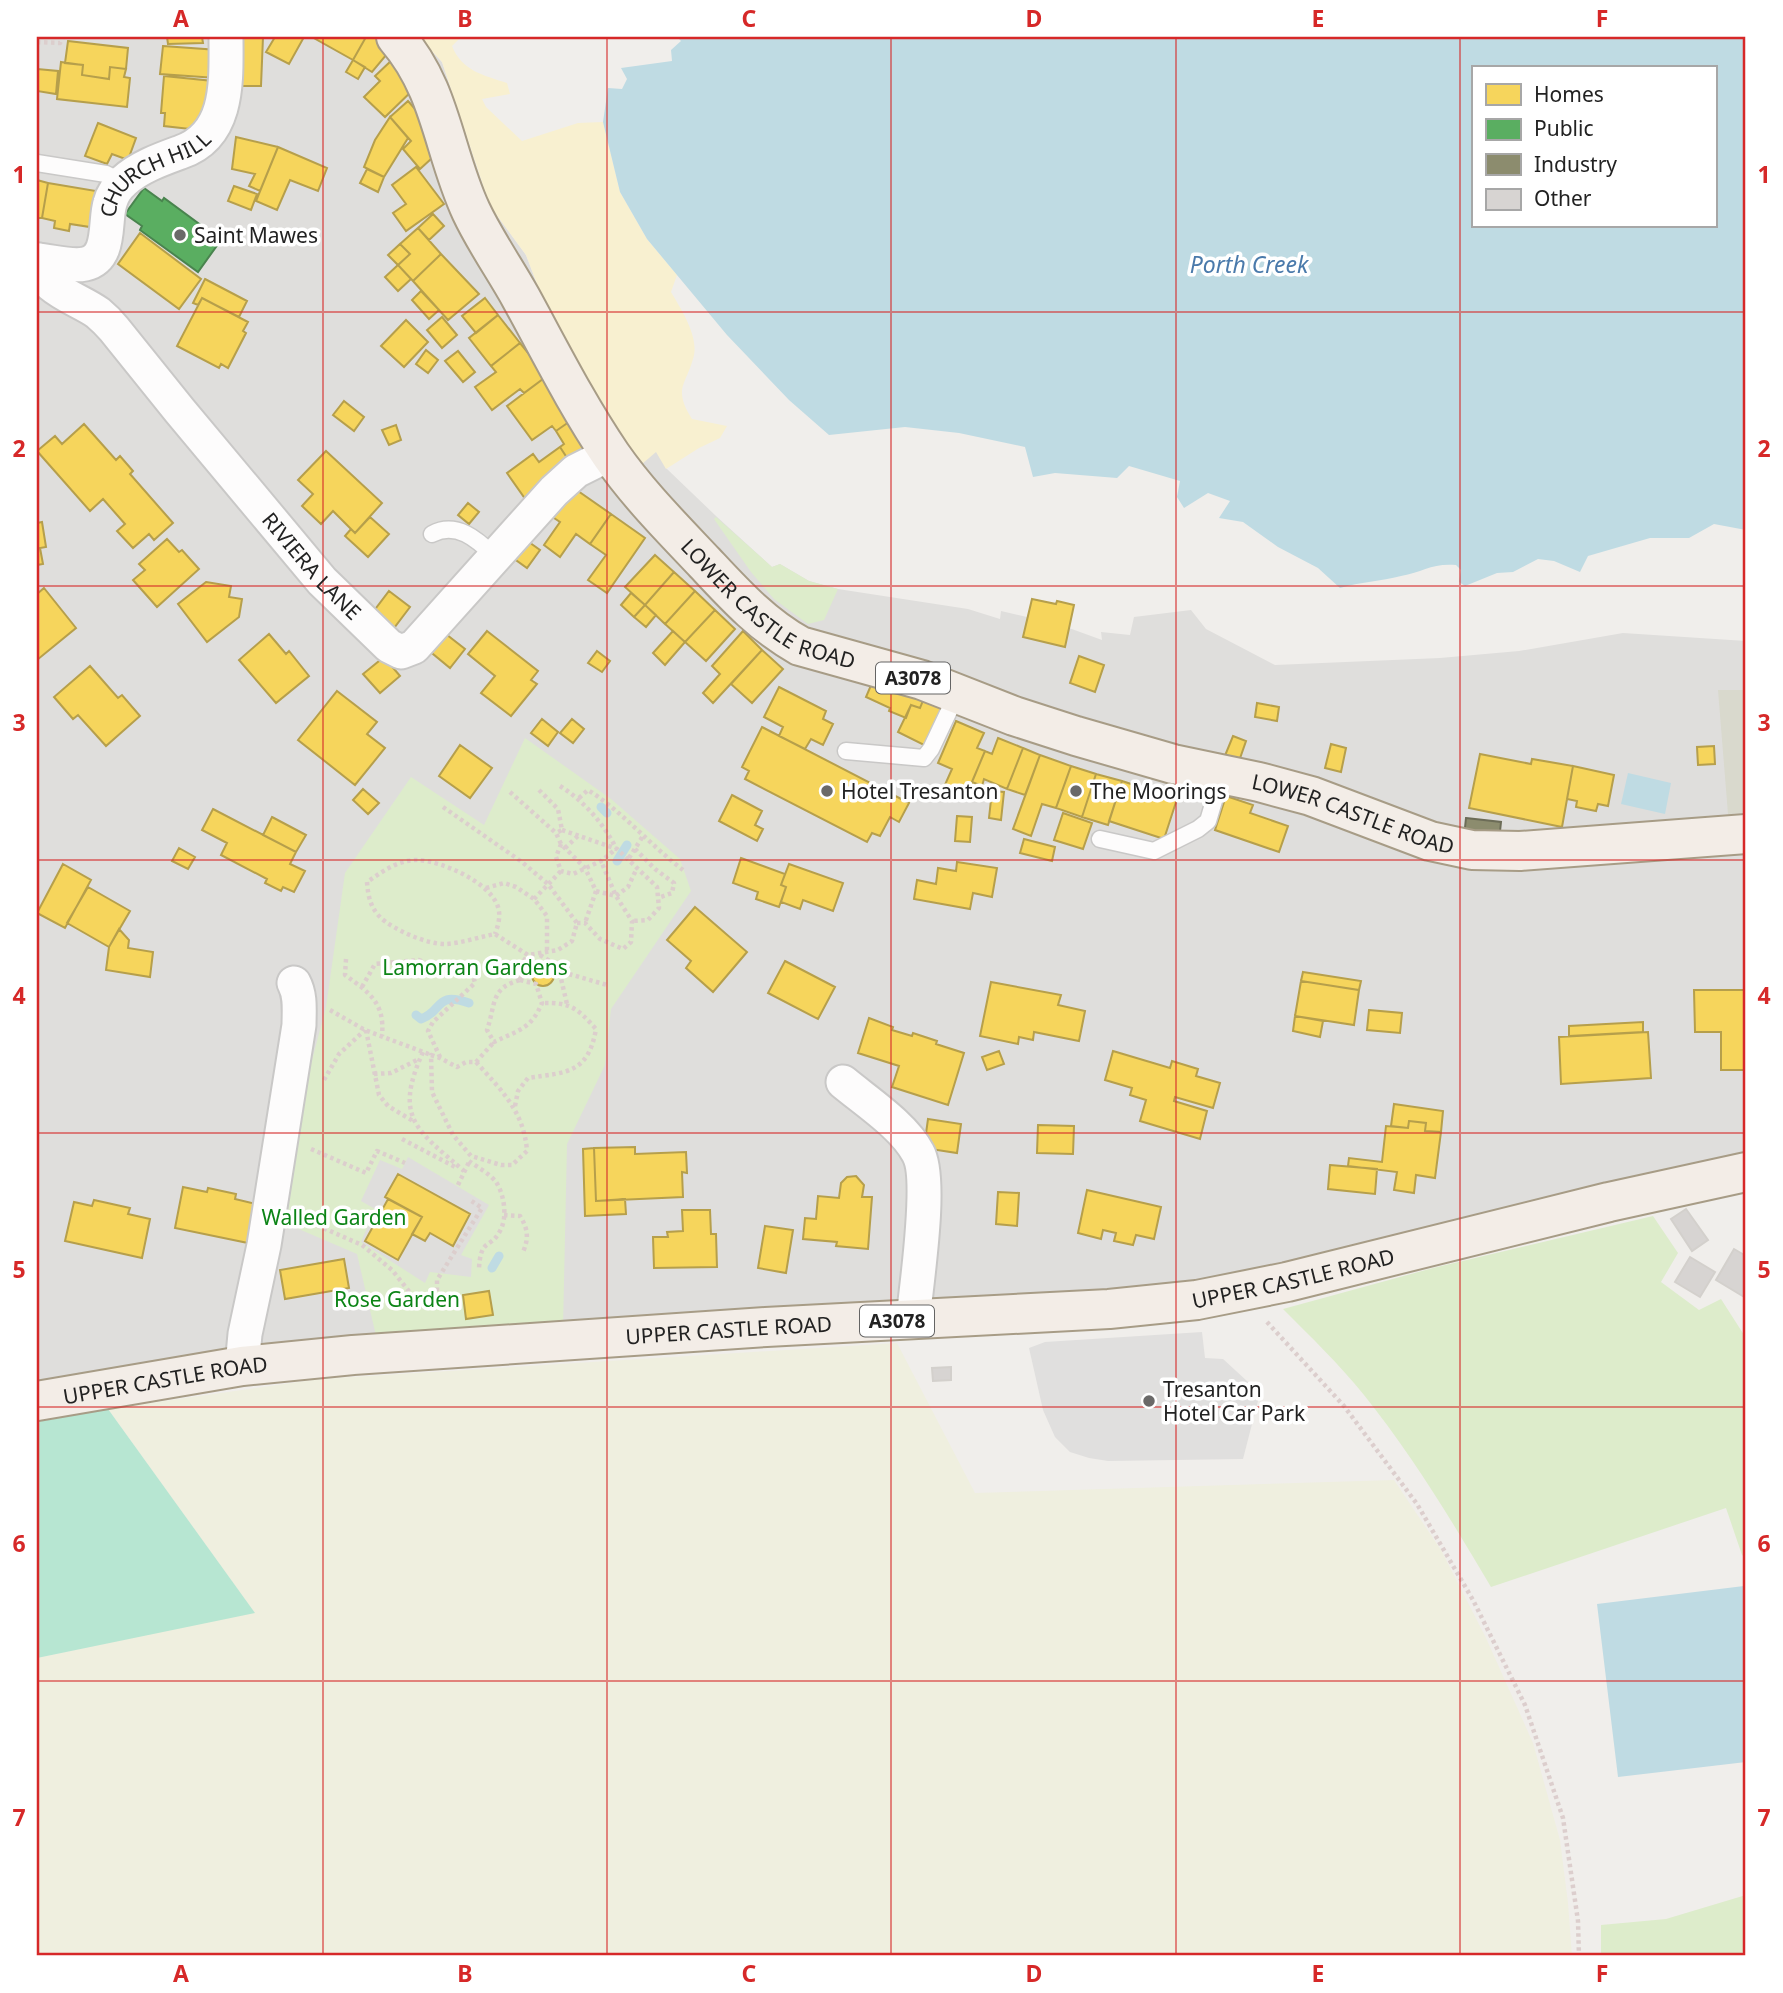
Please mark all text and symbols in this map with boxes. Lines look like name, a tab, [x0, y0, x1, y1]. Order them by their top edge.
text: A	[173, 2, 189, 34]
text: B	[457, 2, 473, 34]
text: C	[742, 2, 757, 34]
text: D	[1026, 2, 1042, 34]
text: E	[1312, 2, 1324, 34]
text: F	[1596, 2, 1608, 34]
legend	[1472, 66, 1716, 228]
text: Homes	[1534, 80, 1604, 108]
text: Public	[1534, 114, 1594, 142]
street label: CHURCH HILL	[94, 125, 217, 219]
text: Industry	[1534, 150, 1617, 178]
text: 1	[12, 158, 26, 190]
text: 1	[1757, 158, 1771, 190]
text: Other	[1534, 184, 1592, 212]
place label: Saint Mawes	[194, 221, 318, 249]
marker: Saint Mawes	[172, 227, 188, 243]
water label: Porth Creek	[1190, 248, 1310, 280]
text: 2	[12, 432, 26, 464]
text: 2	[1757, 432, 1771, 464]
street label: RIVIERA LANE	[256, 506, 367, 626]
street label: LOWER CASTLE ROAD	[675, 532, 859, 675]
road number: A3078	[876, 663, 950, 694]
text: 3	[12, 706, 26, 738]
text: 3	[1757, 706, 1771, 738]
street label: LOWER CASTLE ROAD	[1249, 767, 1457, 860]
place label: Hotel Tresanton	[841, 777, 998, 805]
place label: The Moorings	[1090, 777, 1226, 805]
marker: Hotel Tresanton	[819, 783, 835, 799]
marker: The Moorings	[1068, 783, 1084, 799]
park label: Lamorran Gardens	[382, 953, 568, 981]
text: 4	[12, 979, 26, 1011]
text: 4	[1757, 979, 1771, 1011]
park label: Walled Garden	[261, 1203, 407, 1231]
street label: UPPER CASTLE ROAD	[1189, 1242, 1397, 1315]
text: 5	[12, 1253, 26, 1285]
text: 5	[1757, 1253, 1771, 1285]
park label: Rose Garden	[334, 1285, 460, 1313]
road number: A3078	[860, 1306, 934, 1336]
street label: UPPER CASTLE ROAD	[624, 1310, 833, 1350]
street label: UPPER CASTLE ROAD	[61, 1350, 269, 1410]
place label: Tresanton Hotel Car Park	[1163, 1375, 1306, 1427]
marker: Tresanton Hotel Car Park	[1141, 1393, 1157, 1409]
text: 6	[12, 1527, 26, 1559]
text: 6	[1757, 1527, 1771, 1559]
text: 7	[12, 1801, 26, 1833]
text: 7	[1757, 1801, 1771, 1833]
text: A	[173, 1957, 189, 1989]
text: B	[457, 1957, 473, 1989]
text: C	[742, 1957, 757, 1989]
text: D	[1026, 1957, 1042, 1989]
text: E	[1312, 1957, 1324, 1989]
text: F	[1596, 1957, 1608, 1989]

